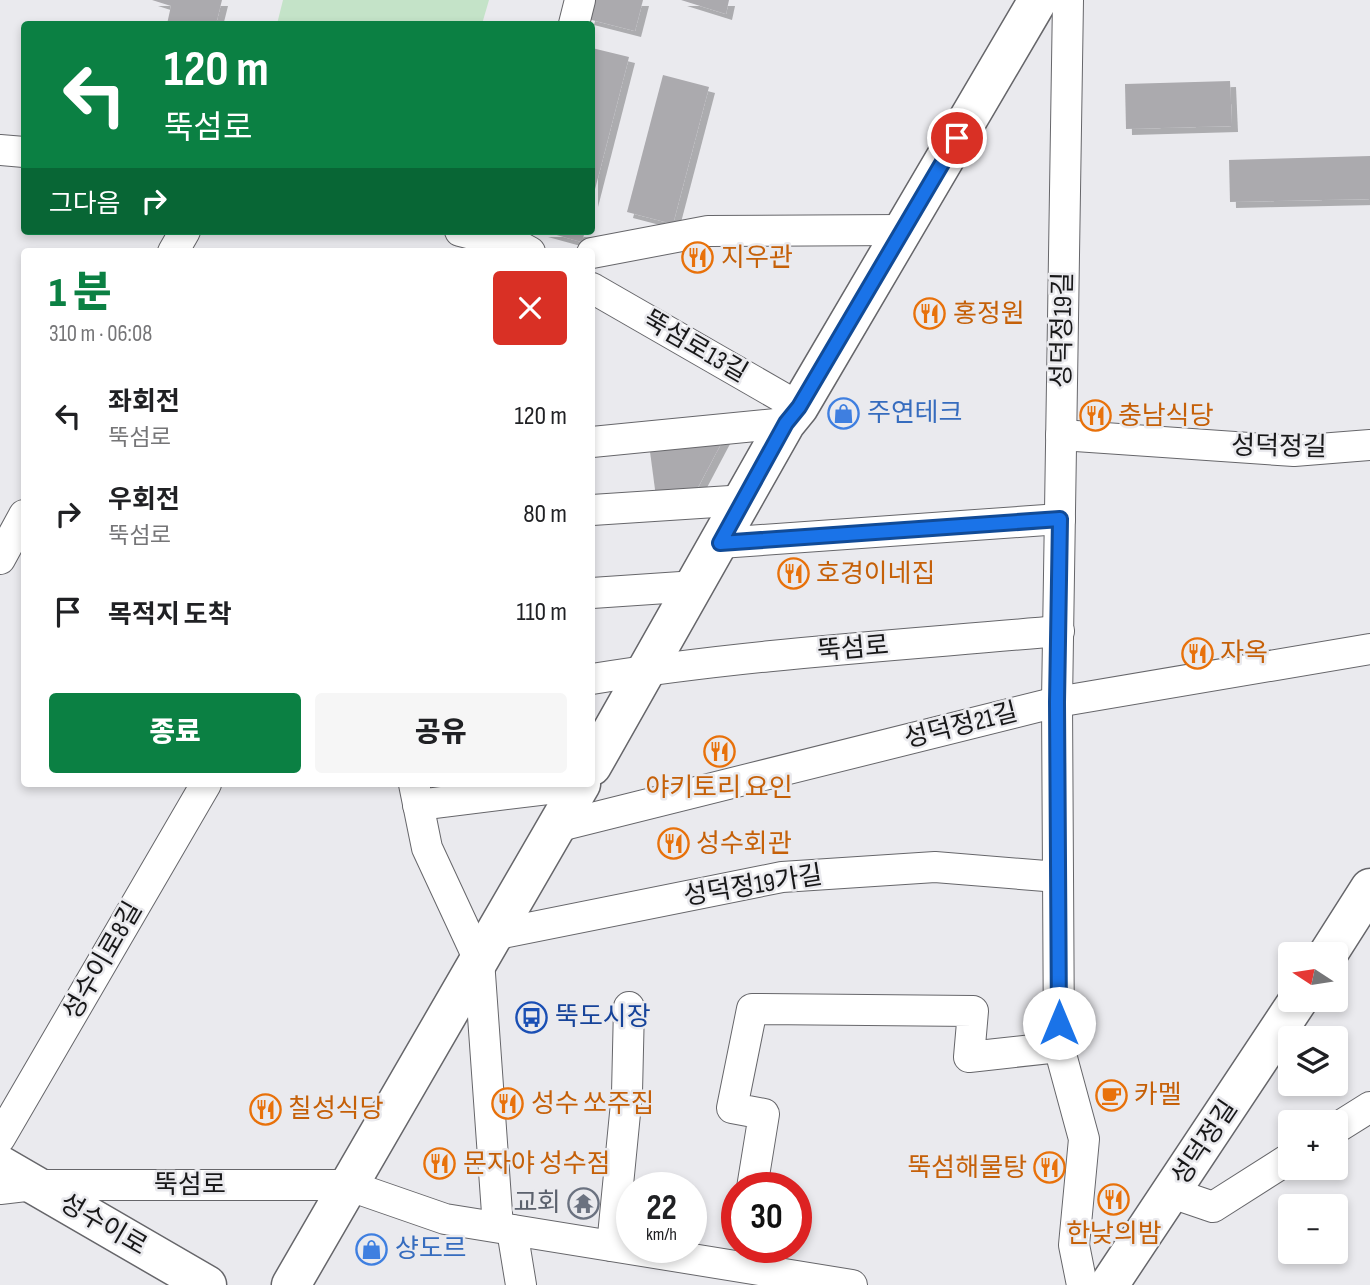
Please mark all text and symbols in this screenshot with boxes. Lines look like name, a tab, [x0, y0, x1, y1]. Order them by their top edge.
text: 120 m	[164, 41, 269, 100]
icon: left	[49, 49, 140, 140]
pin	[927, 108, 987, 168]
text: 뚝섬로	[164, 109, 252, 148]
icon: arrive	[938, 119, 976, 157]
icon: right	[135, 182, 173, 220]
text: 그다음	[49, 189, 121, 220]
restaurant icon: 지우관	[681, 241, 715, 275]
place label: 지우관	[721, 243, 793, 274]
text: 1 분	[49, 268, 111, 319]
button: close	[493, 271, 567, 345]
street label: 성덕정19길	[1046, 272, 1080, 388]
restaurant icon: 홍정원	[913, 297, 947, 331]
place label: 홍정원	[953, 299, 1025, 330]
street label: 뚝섬로13길	[637, 305, 753, 389]
text: 310 m · 06:08	[49, 320, 152, 348]
text: 좌회전	[108, 387, 180, 418]
shop icon: 주연테크	[827, 396, 861, 430]
icon: left	[49, 397, 87, 435]
place label: 주연테크	[867, 398, 963, 429]
restaurant icon: 충남식당	[1078, 399, 1112, 433]
text: 120 m	[514, 401, 567, 432]
place label: 충남식당	[1118, 401, 1214, 432]
text: 뚝섬로	[108, 424, 171, 452]
street label: 성덕정길	[1231, 431, 1327, 463]
text: 우회전	[108, 485, 180, 516]
icon: right	[49, 495, 87, 533]
text: 80 m	[523, 499, 567, 530]
text: 뚝섬로	[108, 522, 171, 550]
restaurant icon: 호경이네집	[776, 557, 810, 591]
place label: 호경이네집	[816, 559, 936, 590]
icon: arrive	[49, 593, 87, 631]
text: 110 m	[516, 597, 567, 628]
text: 목적지 도착	[108, 600, 232, 631]
street label: 뚝섬로	[816, 630, 890, 668]
restaurant icon: 자옥	[1180, 636, 1214, 670]
place label: 자옥	[1220, 638, 1268, 669]
button: 종료	[49, 693, 301, 773]
button: 공유	[315, 693, 567, 773]
street label: 성덕정21길	[901, 697, 1021, 755]
restaurant icon: 야키토리 요인	[702, 735, 736, 769]
place label: 야키토리 요인	[645, 773, 793, 804]
restaurant icon: 성수회관	[656, 827, 690, 861]
place label: 성수회관	[696, 829, 792, 860]
street label: 성덕정19가길	[681, 860, 825, 912]
street label: 성수이로8길	[57, 897, 149, 1025]
north arrow	[1278, 942, 1348, 1012]
map controls	[1278, 942, 1348, 1264]
position arrow	[1022, 986, 1096, 1060]
bus stop icon: 뚝도시장	[515, 1000, 549, 1034]
place label: 뚝도시장	[555, 1002, 651, 1033]
button: layers	[1278, 1026, 1348, 1096]
cafe icon: 카멜	[1094, 1078, 1128, 1112]
place label: 카멜	[1134, 1080, 1182, 1111]
restaurant icon: 성수 쏘주집	[491, 1087, 525, 1121]
place label: 성수 쏘주집	[531, 1089, 655, 1120]
restaurant icon: 칠성식당	[248, 1092, 282, 1126]
place label: 칠성식당	[288, 1094, 384, 1125]
street label: 성덕정길	[1165, 1095, 1245, 1191]
button: +	[1278, 1110, 1348, 1180]
restaurant icon: 몬자야 성수점	[423, 1147, 457, 1181]
place label: 몬자야 성수점	[463, 1149, 611, 1180]
restaurant icon: 뚝섬해물탕	[1033, 1151, 1067, 1185]
place label: 뚝섬해물탕	[907, 1153, 1027, 1184]
street label: 뚝섬로	[154, 1170, 226, 1201]
speed limit sign: 30	[721, 1172, 812, 1263]
restaurant icon: 한낮의밤	[1097, 1182, 1131, 1216]
temple icon: 교회	[567, 1186, 601, 1220]
text: 22	[646, 1187, 677, 1230]
street label: 성수이로	[54, 1188, 152, 1262]
place label: 교회	[513, 1188, 561, 1219]
button: −	[1278, 1194, 1348, 1264]
place label: 한낮의밤	[1066, 1219, 1162, 1250]
text: km/h	[646, 1224, 677, 1245]
shop icon: 샹도르	[355, 1232, 389, 1266]
place label: 샹도르	[395, 1234, 467, 1265]

